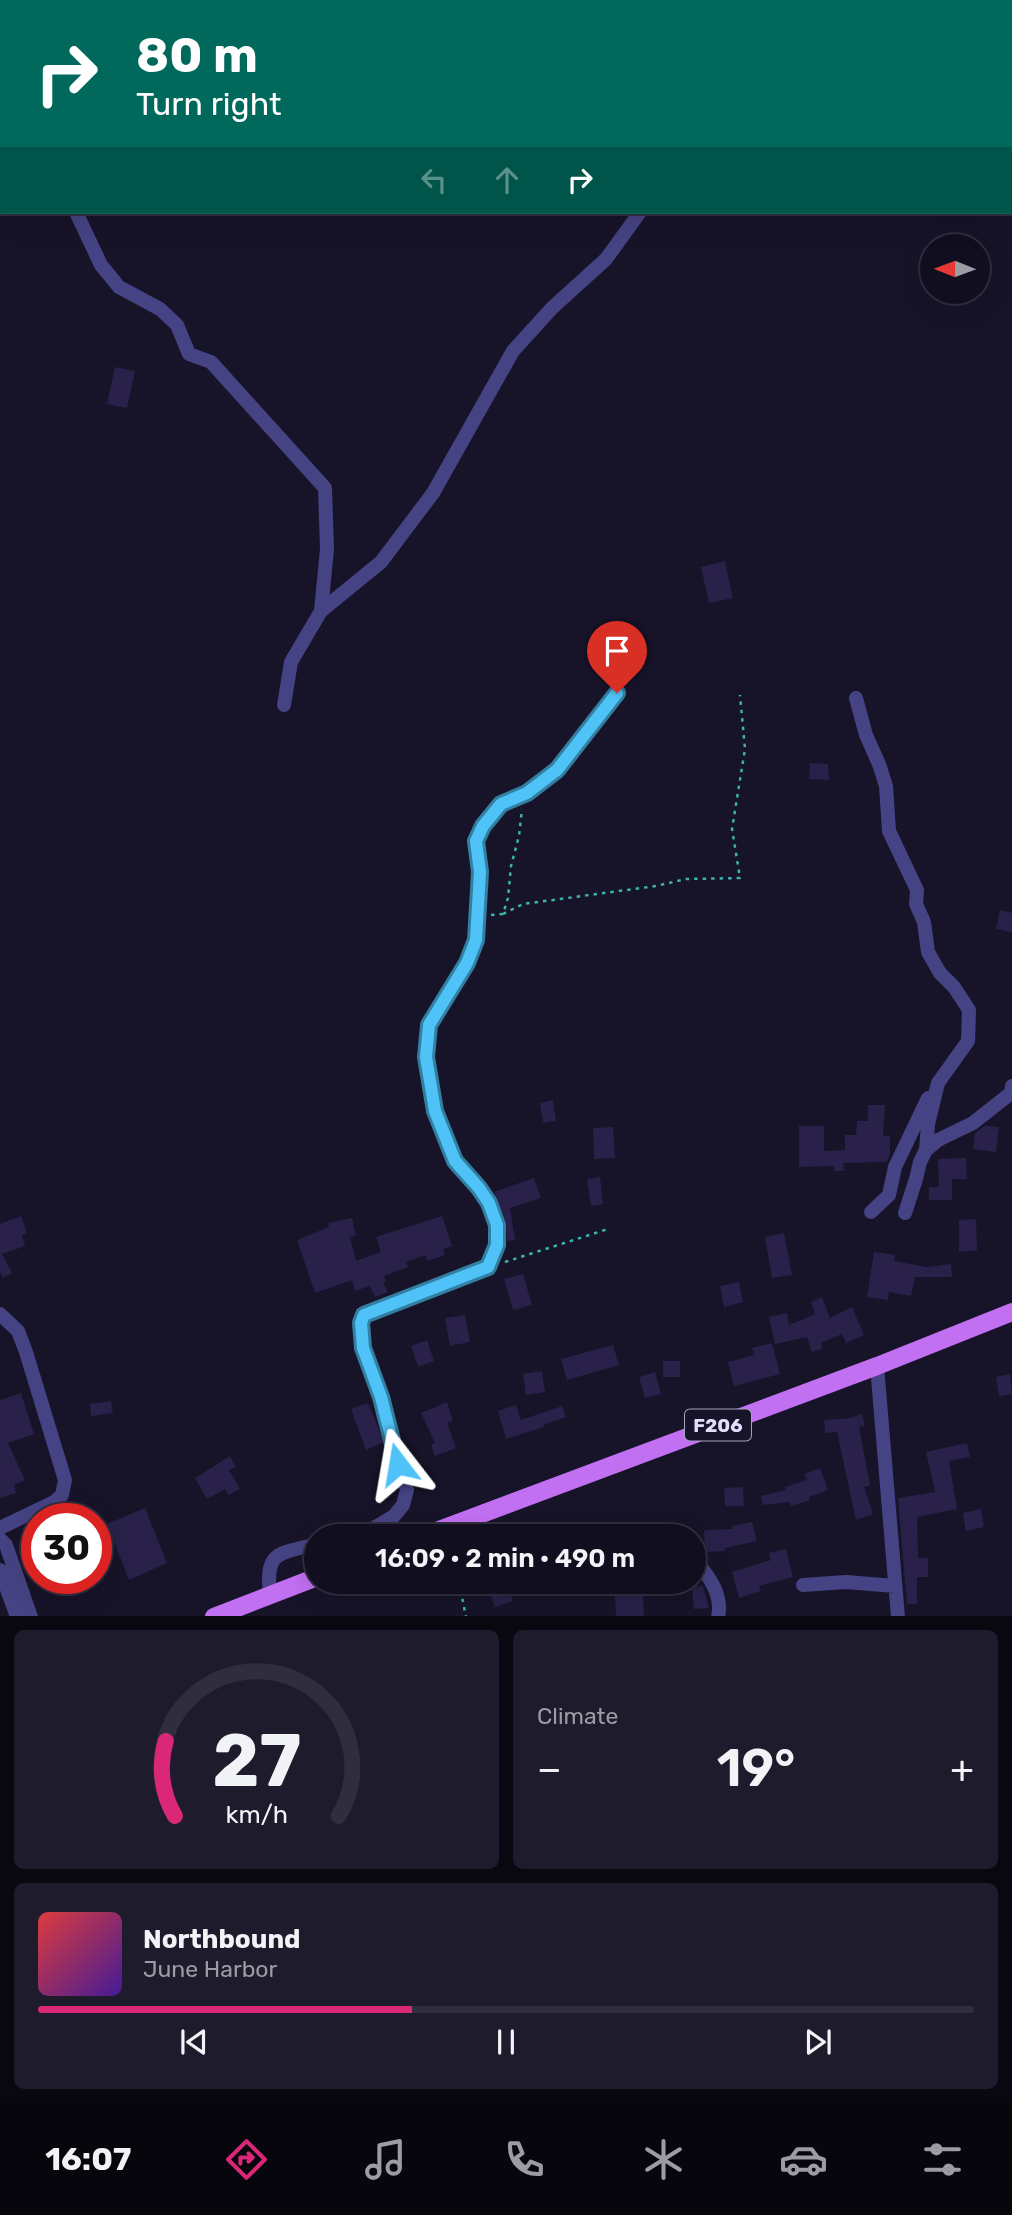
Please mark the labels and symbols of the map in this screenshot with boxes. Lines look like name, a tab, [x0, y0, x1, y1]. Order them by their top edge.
north arrow	[920, 234, 990, 304]
pin	[587, 621, 647, 693]
road number: F206	[685, 1410, 751, 1441]
position arrow	[361, 1427, 435, 1501]
speed limit sign: 30	[21, 1503, 112, 1594]

